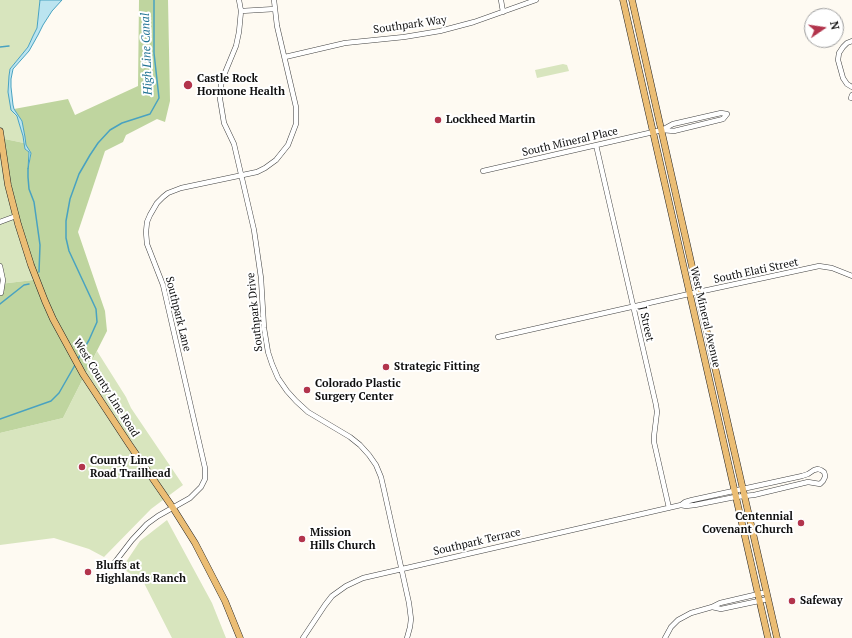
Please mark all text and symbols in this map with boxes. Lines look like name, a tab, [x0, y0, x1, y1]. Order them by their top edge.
north arrow	[804, 8, 844, 48]
water label: High Line Canal	[138, 13, 156, 95]
street label: Southpark Way	[373, 13, 447, 37]
text: N	[827, 20, 842, 31]
place label: Castle Rock Hormone Health	[197, 72, 285, 98]
marker: Castle Rock Hormone Health	[182, 79, 194, 91]
place label: Lockheed Martin	[446, 113, 535, 127]
marker: Lockheed Martin	[433, 115, 443, 125]
street label: South Mineral Place	[521, 125, 619, 159]
street label: South Elati Street	[712, 256, 800, 286]
street label: West Mineral Avenue	[687, 265, 723, 369]
street label: Southpark Drive	[244, 272, 266, 352]
street label: Southpark Lane	[162, 275, 194, 353]
street label: J Street	[636, 305, 656, 343]
street label: West County Line Road	[70, 336, 142, 440]
place label: Strategic Fitting	[394, 360, 479, 374]
marker: Strategic Fitting	[381, 362, 391, 372]
place label: Colorado Plastic Surgery Center	[315, 377, 401, 403]
marker: Colorado Plastic Surgery Center	[302, 385, 312, 395]
place label: County Line Road Trailhead	[90, 454, 170, 480]
marker: County Line Road Trailhead	[77, 462, 87, 472]
place label: Centennial Covenant Church	[702, 510, 793, 536]
marker: Centennial Covenant Church	[796, 518, 806, 528]
place label: Mission Hills Church	[310, 526, 376, 552]
street label: Southpark Terrace	[432, 526, 522, 558]
marker: Mission Hills Church	[297, 534, 307, 544]
place label: Bluffs at Highlands Ranch	[96, 559, 186, 585]
marker: Bluffs at Highlands Ranch	[83, 567, 93, 577]
place label: Safeway	[800, 594, 843, 608]
marker: Safeway	[787, 596, 797, 606]

